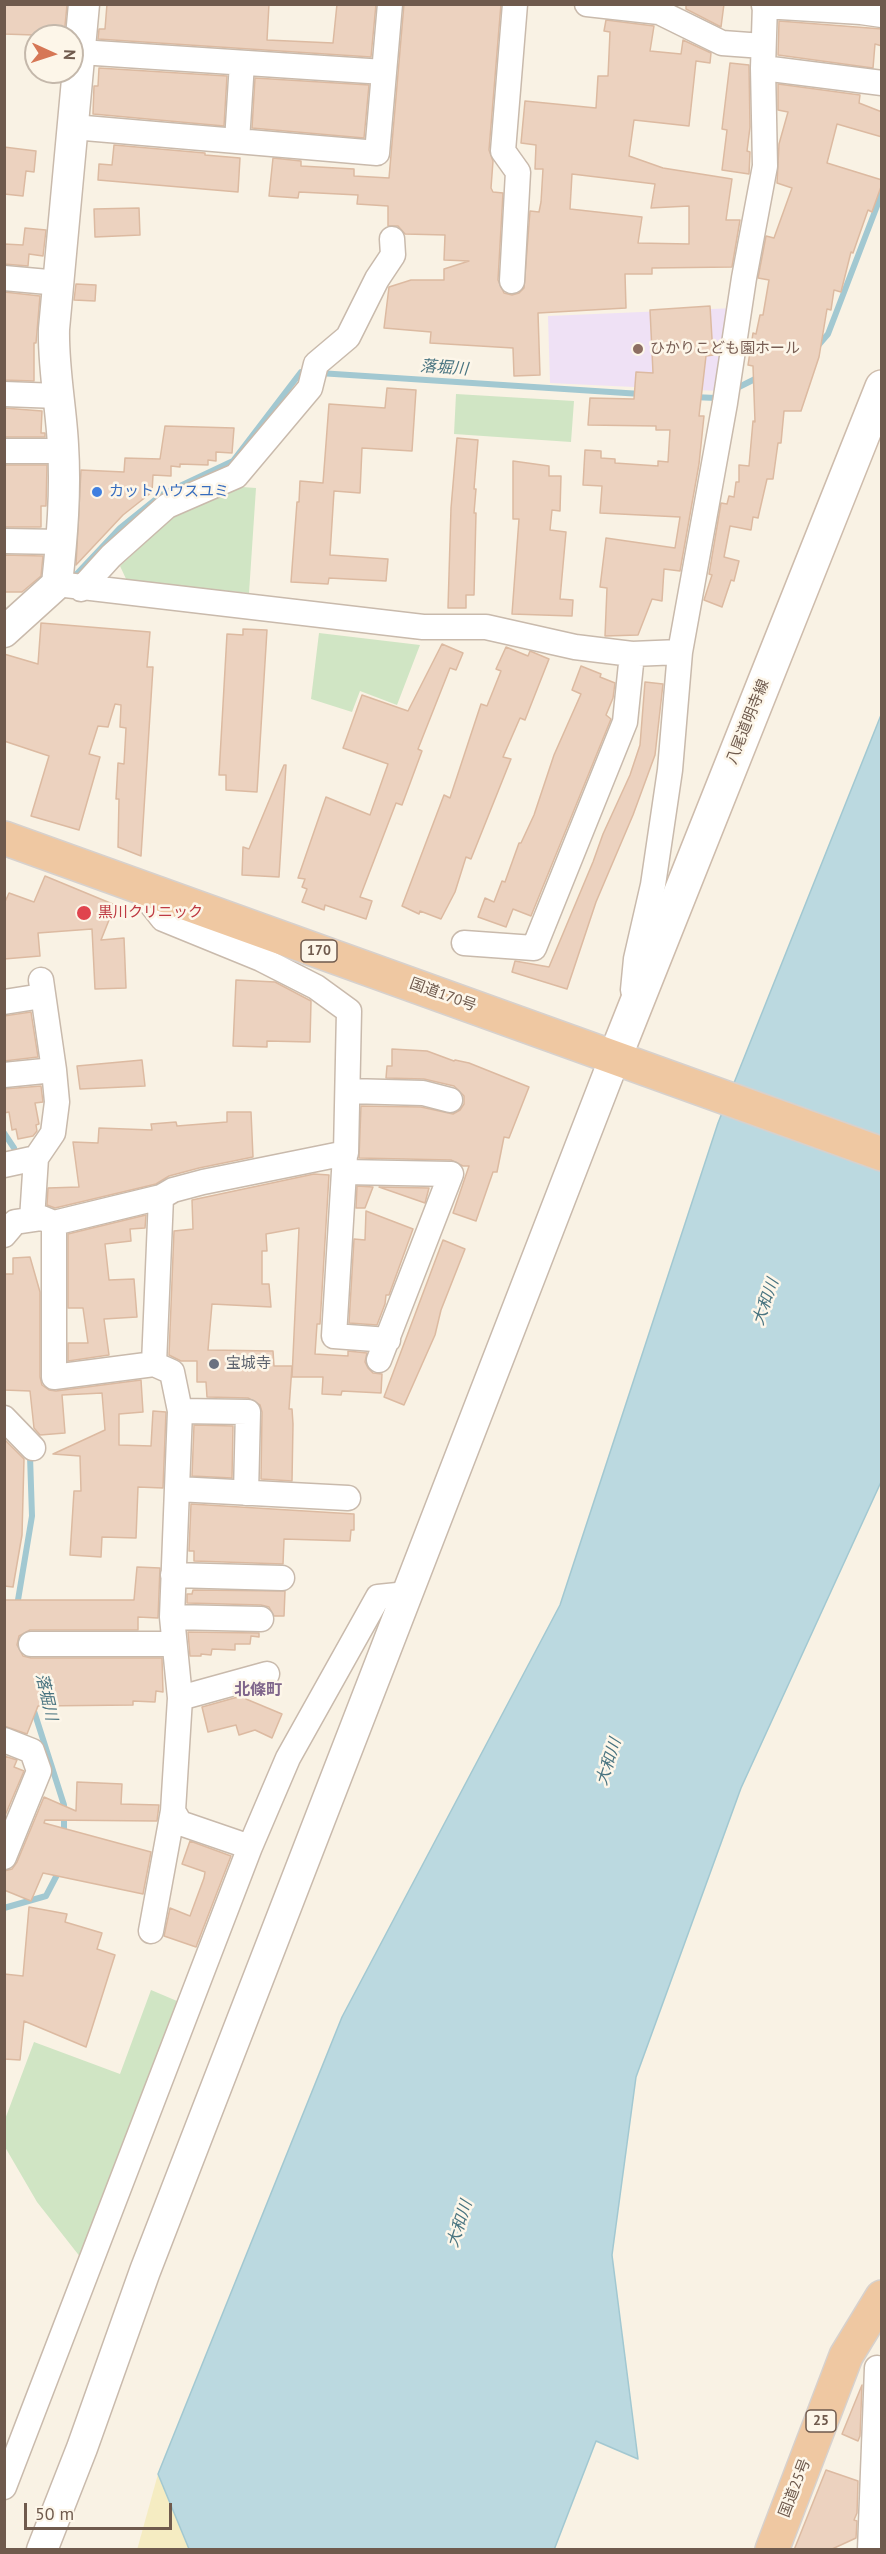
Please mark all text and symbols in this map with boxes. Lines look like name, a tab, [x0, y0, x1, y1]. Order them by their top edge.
north arrow	[24, 24, 84, 84]
text: N	[60, 49, 80, 61]
place label: ひかりこども園ホール	[650, 340, 800, 358]
marker: ひかりこども園ホール	[631, 342, 645, 356]
water label: 落堀川	[419, 357, 469, 379]
place label: カットハウスユミ	[109, 483, 229, 501]
marker: カットハウスユミ	[90, 485, 104, 499]
street label: 八尾道明寺線	[723, 677, 773, 767]
marker: 黒川クリニック	[75, 904, 93, 922]
place label: 黒川クリニック	[98, 904, 203, 922]
road number: 170	[301, 940, 337, 962]
street label: 国道170号	[407, 975, 479, 1015]
water label: 大和川	[749, 1276, 783, 1328]
place label: 宝城寺	[226, 1355, 271, 1373]
marker: 宝城寺	[207, 1357, 221, 1371]
water label: 落堀川	[31, 1671, 61, 1723]
district label: 北條町	[234, 1680, 282, 1700]
water label: 大和川	[592, 1736, 626, 1788]
water label: 大和川	[443, 2198, 477, 2250]
road number: 25	[806, 2410, 836, 2432]
street label: 国道25号	[776, 2456, 814, 2520]
scale bar	[27, 2491, 176, 2529]
text: 50 m	[35, 2502, 74, 2525]

